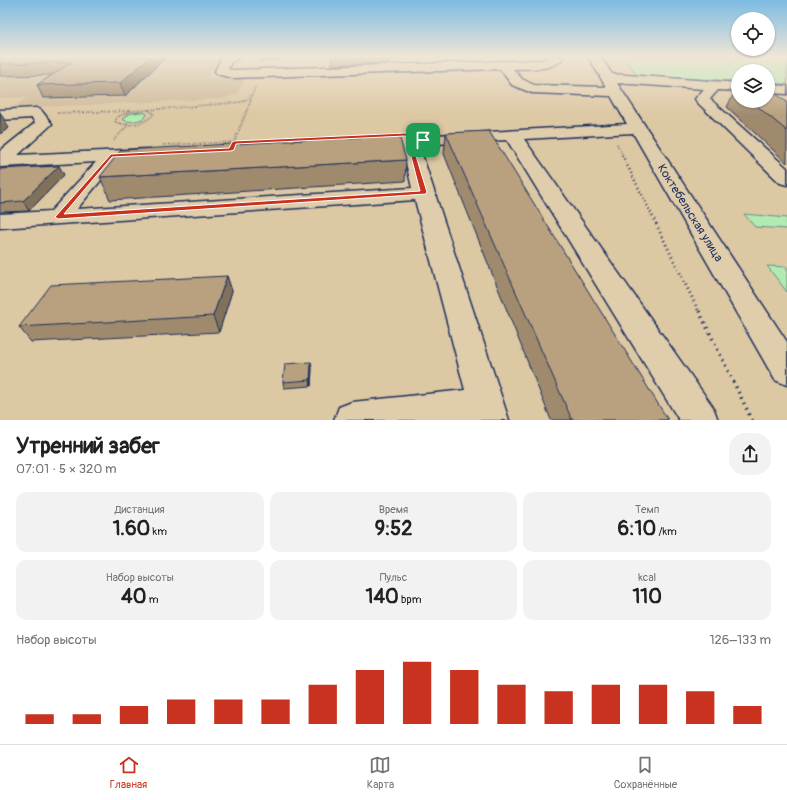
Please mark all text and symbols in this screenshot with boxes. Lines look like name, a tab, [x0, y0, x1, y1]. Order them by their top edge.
map controls	[731, 12, 775, 108]
button: locate	[731, 12, 775, 56]
button: layers	[731, 64, 775, 108]
pin	[406, 123, 440, 157]
icon: arrive	[412, 129, 434, 151]
street label: Коктебельская улица	[654, 161, 726, 265]
text: Утренний забег	[16, 432, 160, 460]
button: share	[729, 433, 771, 475]
text: 07:01 · 5 × 320 m	[16, 461, 117, 477]
text: Дистанция	[115, 503, 165, 516]
text: Время	[379, 503, 408, 516]
text: Темп	[635, 503, 659, 516]
text: 1.60	[113, 516, 150, 541]
text: 9:52	[375, 516, 412, 541]
text: 6:10	[618, 516, 656, 541]
text: km	[150, 525, 167, 538]
text: /km	[656, 525, 677, 538]
text: Набор высоты	[106, 571, 174, 584]
text: Пульс	[380, 571, 407, 584]
text: kcal	[638, 571, 656, 584]
text: 40	[121, 584, 146, 609]
text: 140	[366, 584, 399, 609]
text: 110	[633, 584, 662, 609]
text: m	[146, 593, 159, 606]
text: bpm	[399, 593, 421, 606]
text: Набор высоты	[16, 632, 97, 648]
text: 126–133 m	[709, 632, 771, 648]
tab: Главная	[110, 754, 147, 791]
tab: Карта	[367, 754, 394, 791]
tab: Сохранённые	[614, 754, 677, 791]

